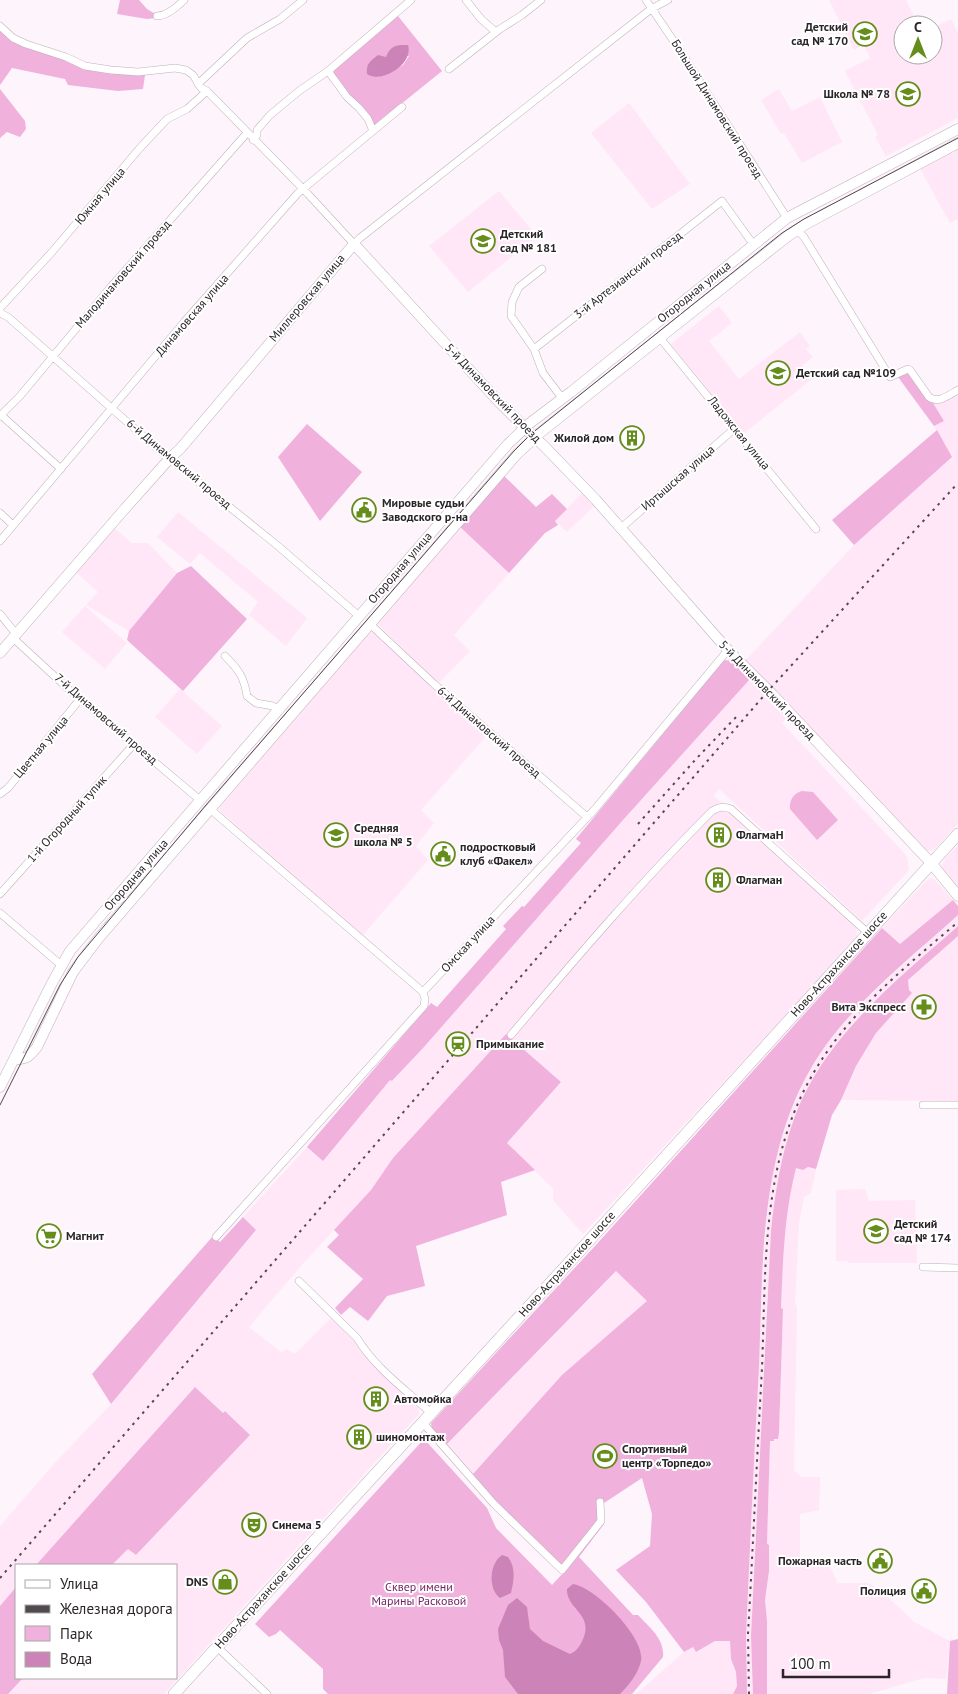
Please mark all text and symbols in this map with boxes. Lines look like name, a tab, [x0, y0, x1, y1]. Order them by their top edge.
north arrow	[893, 15, 943, 65]
text: С	[914, 18, 922, 36]
place label: Детский сад № 170	[791, 19, 848, 48]
school or university icon: Детский сад № 170	[852, 21, 878, 47]
street label: Большой Динамовский проезд	[668, 36, 767, 181]
school or university icon: Школа № 78	[895, 81, 921, 107]
place label: Школа № 78	[823, 86, 890, 101]
street label: Южная улица	[71, 164, 128, 228]
street label: Малодинамовский проезд	[72, 216, 174, 331]
place label: Детский сад № 181	[500, 226, 557, 255]
street label: 3-й Артезианский проезд	[571, 227, 685, 322]
school or university icon: Детский сад № 181	[470, 228, 496, 254]
street label: Миллеровская улица	[266, 251, 348, 345]
street label: Огородная улица	[654, 257, 733, 326]
street label: Динамовская улица	[152, 271, 231, 359]
street label: 5-й Динамовский проезд	[442, 340, 545, 446]
school or university icon: Детский сад №109	[765, 360, 791, 386]
place label: Детский сад №109	[796, 365, 896, 380]
street label: Ладожская улица	[704, 392, 774, 473]
street label: 6-й Динамовский проезд	[124, 415, 235, 512]
building icon: Жилой дом	[619, 425, 645, 451]
place label: Жилой дом	[553, 430, 614, 445]
street label: Иртышская улица	[638, 442, 718, 514]
place label: Мировые судьи Заводского р-на	[382, 495, 468, 524]
public building icon: Мировые судьи Заводского р-на	[351, 497, 377, 523]
street label: Огородная улица	[364, 529, 435, 607]
street label: 5-й Динамовский проезд	[716, 637, 819, 743]
street label: 7-й Динамовский проезд	[52, 670, 161, 768]
street label: 6-й Динамовский проезд	[435, 683, 544, 781]
street label: Цветная улица	[10, 712, 71, 781]
street label: 1-й Огородный тупик	[24, 772, 110, 865]
place label: Средняя школа № 5	[354, 820, 413, 849]
school or university icon: Средняя школа № 5	[323, 822, 349, 848]
building icon: ФлагмаН	[706, 822, 732, 848]
place label: ФлагмаН	[736, 827, 784, 842]
street label: Огородная улица	[100, 836, 171, 914]
place label: подростковый клуб «Факел»	[460, 839, 536, 868]
public building icon: подростковый клуб «Факел»	[430, 841, 456, 867]
building icon: Флагман	[705, 867, 731, 893]
place label: Флагман	[736, 872, 782, 887]
street label: Ново-Астраханское шоссе	[787, 908, 890, 1020]
street label: Омская улица	[437, 912, 498, 975]
pharmacy icon: Вита Экспресс	[911, 994, 937, 1020]
place label: Вита Экспресс	[831, 999, 906, 1014]
station icon: Примыкание	[445, 1031, 471, 1057]
place label: Примыкание	[476, 1036, 544, 1051]
street label: Ново-Астраханское шоссе	[515, 1208, 618, 1320]
place label: Детский сад № 174	[894, 1216, 951, 1245]
school or university icon: Детский сад № 174	[863, 1218, 889, 1244]
supermarket icon: Магнит	[36, 1223, 62, 1249]
place label: Магнит	[66, 1228, 104, 1243]
building icon: Автомойка	[363, 1386, 389, 1412]
place label: Автомойка	[394, 1391, 452, 1406]
building icon: шиномонтаж	[346, 1424, 372, 1450]
place label: шиномонтаж	[376, 1429, 445, 1444]
place label: Спортивный центр «Торпедо»	[622, 1441, 711, 1470]
sports icon: Спортивный центр «Торпедо»	[592, 1443, 618, 1469]
theatre icon: Синема 5	[241, 1512, 267, 1538]
place label: Синема 5	[272, 1517, 322, 1532]
street label: Ново-Астраханское шоссе	[211, 1540, 314, 1652]
public building icon: Пожарная часть	[867, 1548, 893, 1574]
place label: Пожарная часть	[778, 1553, 862, 1568]
legend	[15, 1564, 178, 1679]
shop icon: DNS	[212, 1569, 238, 1595]
text: Улица	[60, 1574, 98, 1593]
place label: DNS	[186, 1574, 208, 1589]
public building icon: Полиция	[911, 1578, 937, 1604]
park label: Сквер имени Марины Расковой	[372, 1579, 466, 1608]
place label: Полиция	[860, 1583, 906, 1598]
text: Железная дорога	[59, 1599, 173, 1618]
text: Парк	[60, 1624, 93, 1643]
scale bar	[783, 1646, 889, 1678]
text: Вода	[60, 1649, 92, 1668]
text: 100 m	[790, 1654, 831, 1673]

